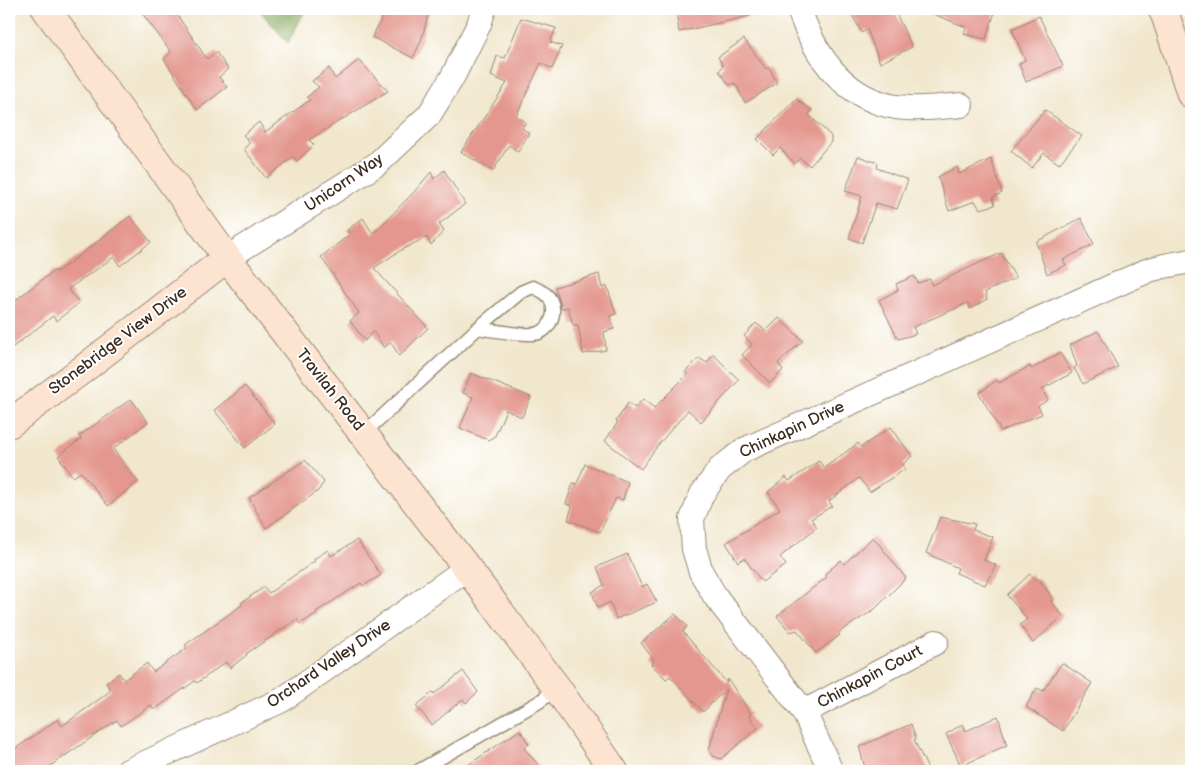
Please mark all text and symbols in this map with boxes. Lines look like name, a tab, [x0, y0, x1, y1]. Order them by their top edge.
street label: Unicorn Way	[301, 149, 387, 216]
street label: Stonebridge View Drive	[45, 283, 191, 399]
street label: Travilah Road	[292, 345, 368, 435]
street label: Chinkapin Drive	[737, 397, 848, 463]
street label: Orchard Valley Drive	[264, 615, 395, 712]
street label: Chinkapin Court	[814, 641, 926, 713]

